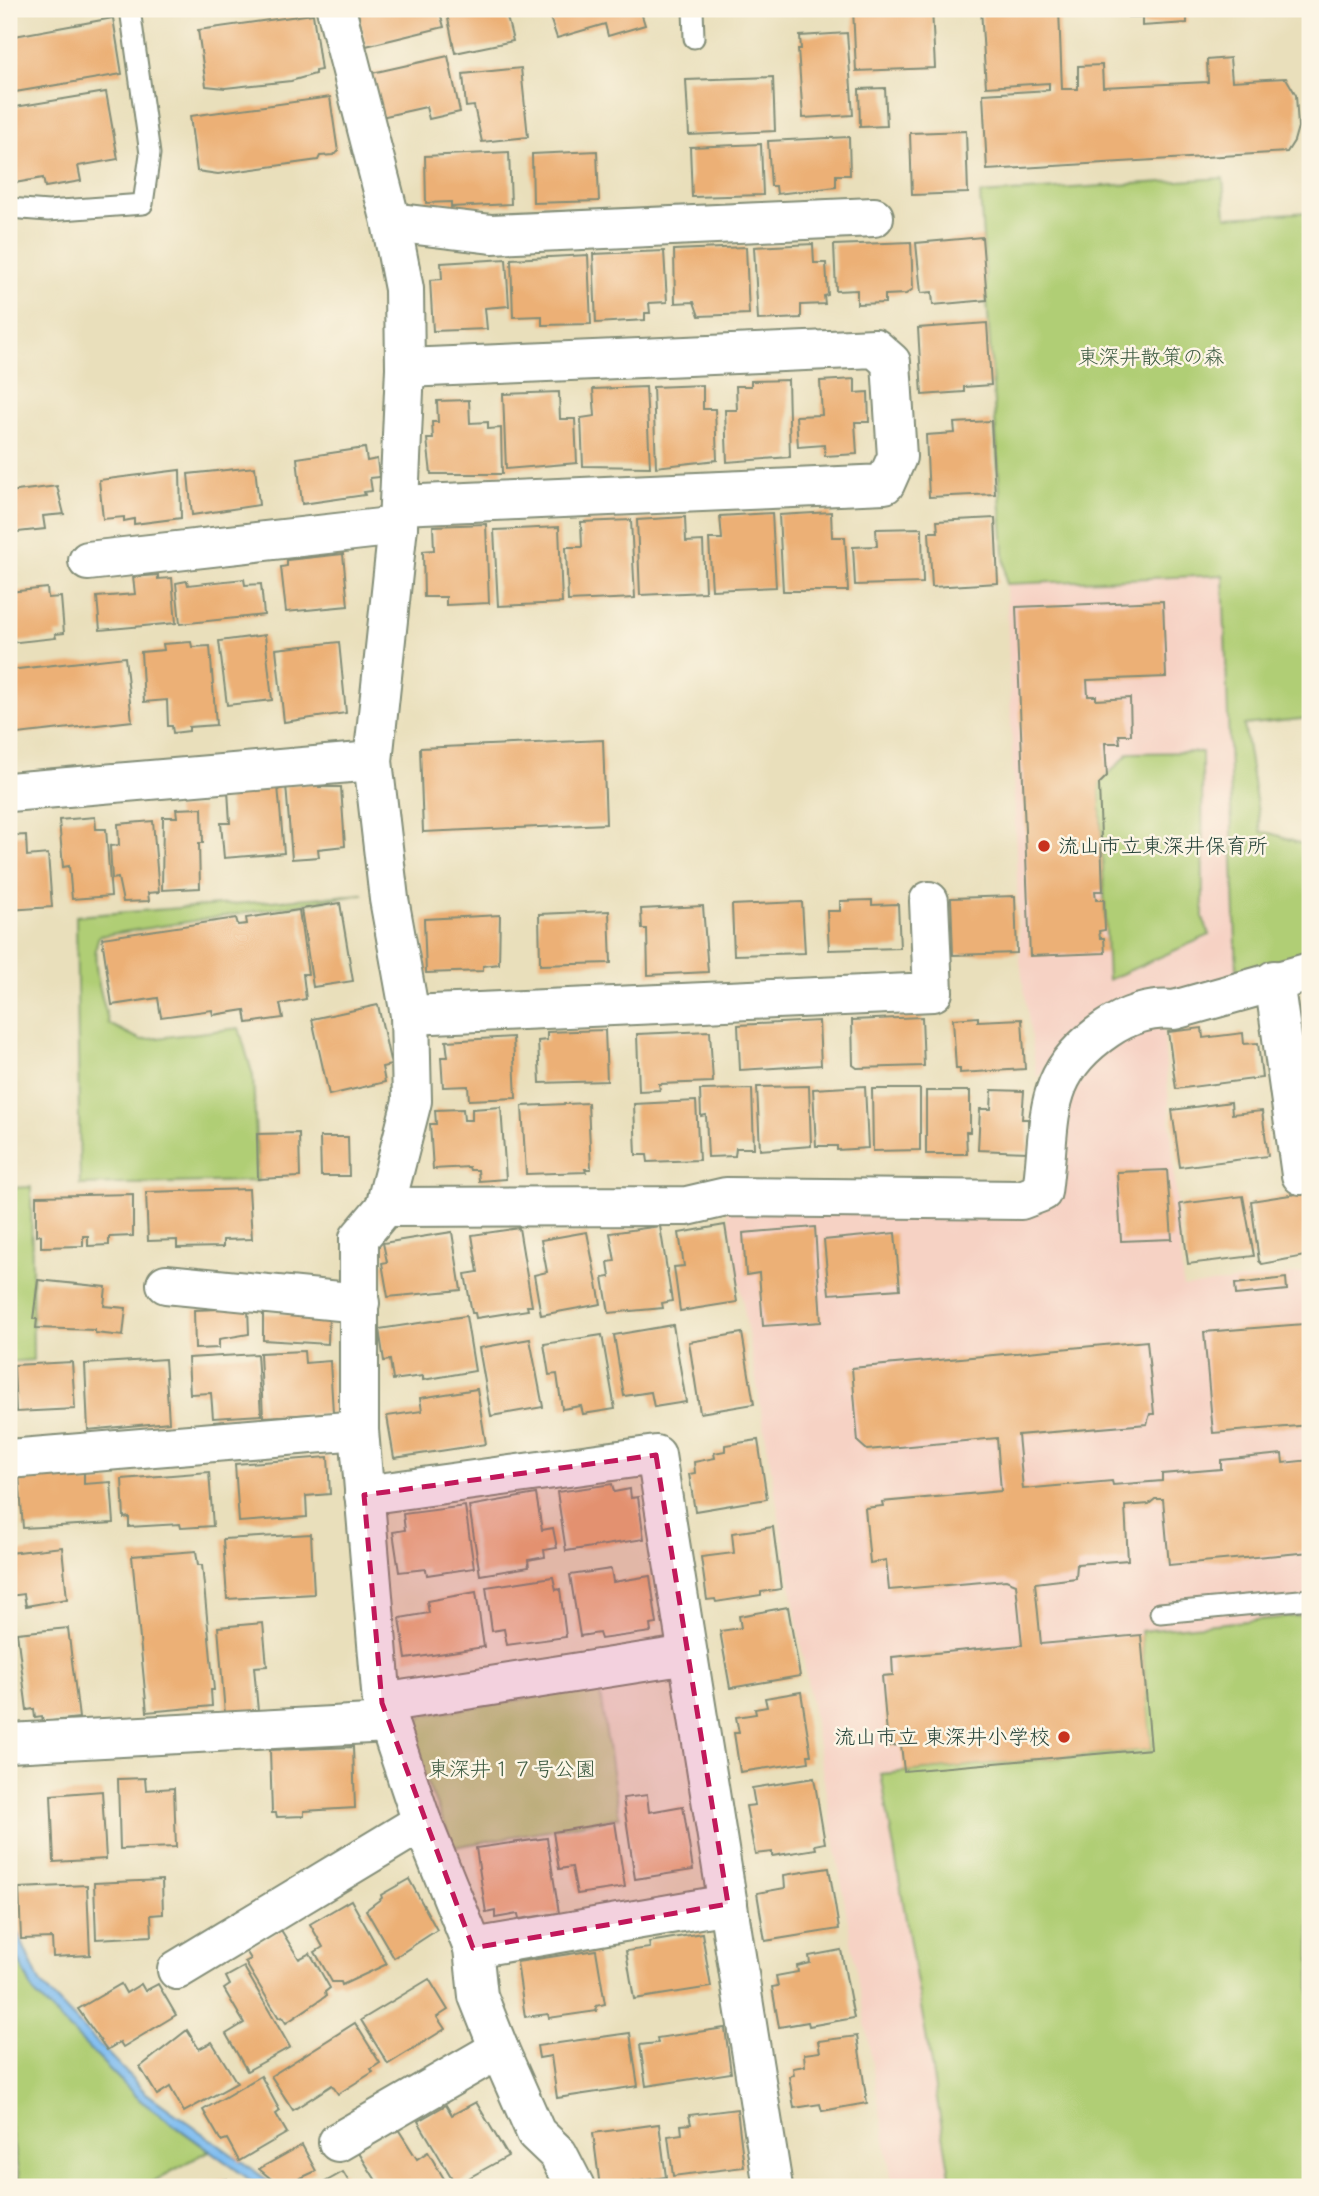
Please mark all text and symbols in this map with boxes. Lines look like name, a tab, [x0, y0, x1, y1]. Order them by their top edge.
park label: 東深井散策の森	[1078, 345, 1225, 370]
place label: 流山市立東深井保育所	[1058, 834, 1268, 859]
marker: 流山市立東深井保育所	[1036, 838, 1052, 854]
place label: 流山市立 東深井小学校	[834, 1725, 1050, 1750]
marker: 流山市立 東深井小学校	[1056, 1729, 1072, 1745]
park label: 東深井１７号公園	[428, 1757, 596, 1782]

